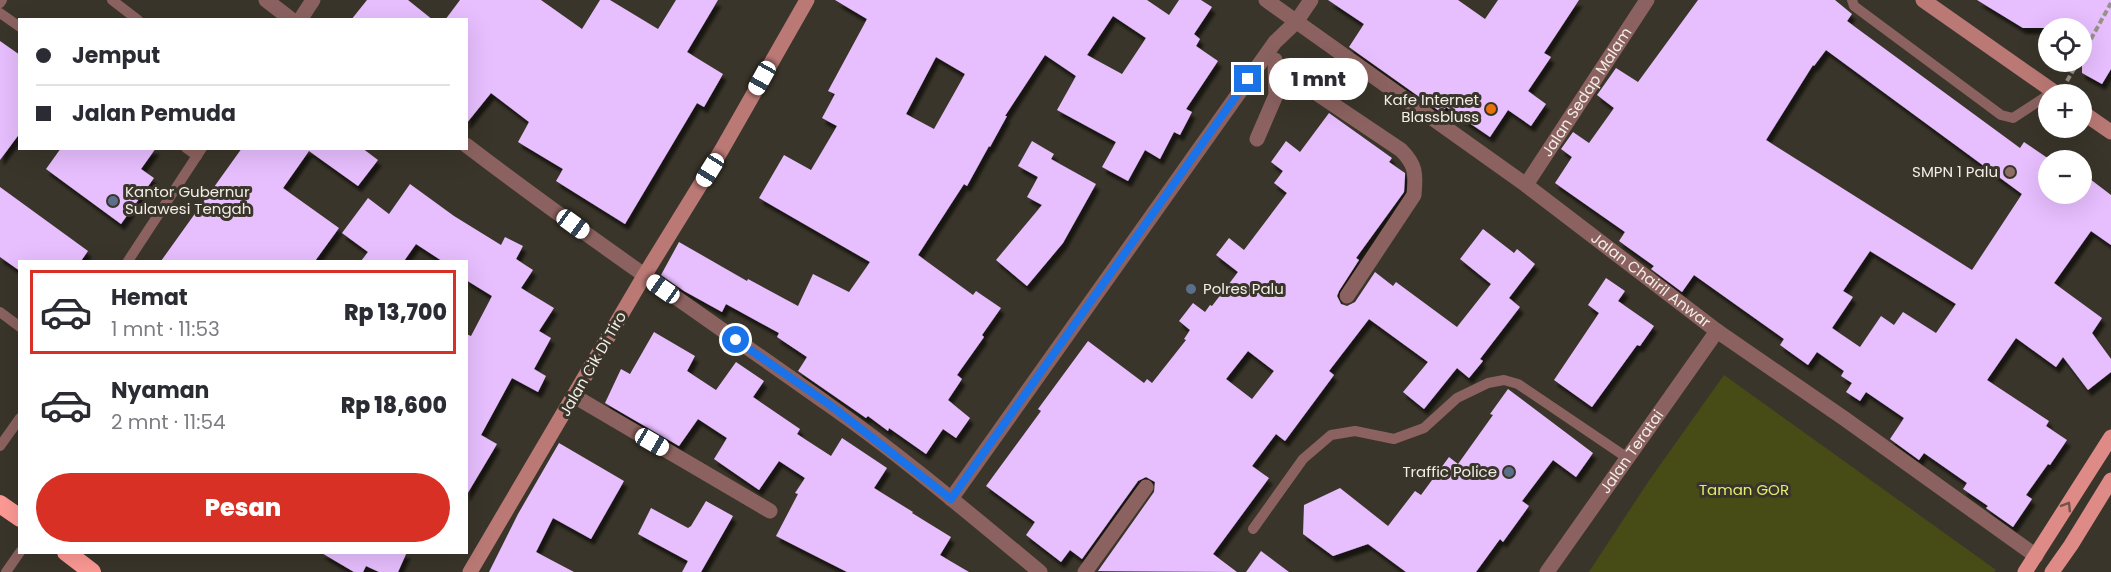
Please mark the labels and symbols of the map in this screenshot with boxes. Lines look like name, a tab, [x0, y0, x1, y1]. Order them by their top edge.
street label: Jalan Sedap Malam	[1536, 23, 1636, 161]
car	[745, 58, 779, 98]
callout: 1 mnt	[1269, 58, 1368, 100]
route end	[1234, 65, 1261, 92]
place label: Kafe Internet Blassbluss	[1384, 89, 1479, 127]
marker: Kafe Internet Blassbluss	[1484, 102, 1498, 116]
car	[693, 150, 727, 190]
place label: SMPN 1 Palu	[1912, 161, 1998, 182]
marker: SMPN 1 Palu	[2003, 165, 2017, 179]
place label: Kantor Gubernur Sulawesi Tengah	[125, 181, 251, 219]
marker: Kantor Gubernur Sulawesi Tengah	[106, 194, 120, 208]
car	[553, 206, 593, 242]
street label: Jalan Chairil Anwar	[1587, 227, 1715, 333]
car	[643, 271, 683, 307]
place label: Polres Palu	[1203, 278, 1284, 299]
marker: Polres Palu	[1184, 282, 1198, 296]
street label: Jalan Cik Di Tiro	[554, 307, 631, 420]
route start	[722, 326, 749, 353]
street label: Jalan Teratai	[1594, 405, 1668, 498]
car	[632, 425, 672, 459]
place label: Traffic Police	[1402, 461, 1497, 482]
marker: Traffic Police	[1502, 465, 1516, 479]
park label: Taman GOR	[1699, 479, 1789, 500]
one-way arrow	[2060, 502, 2072, 512]

